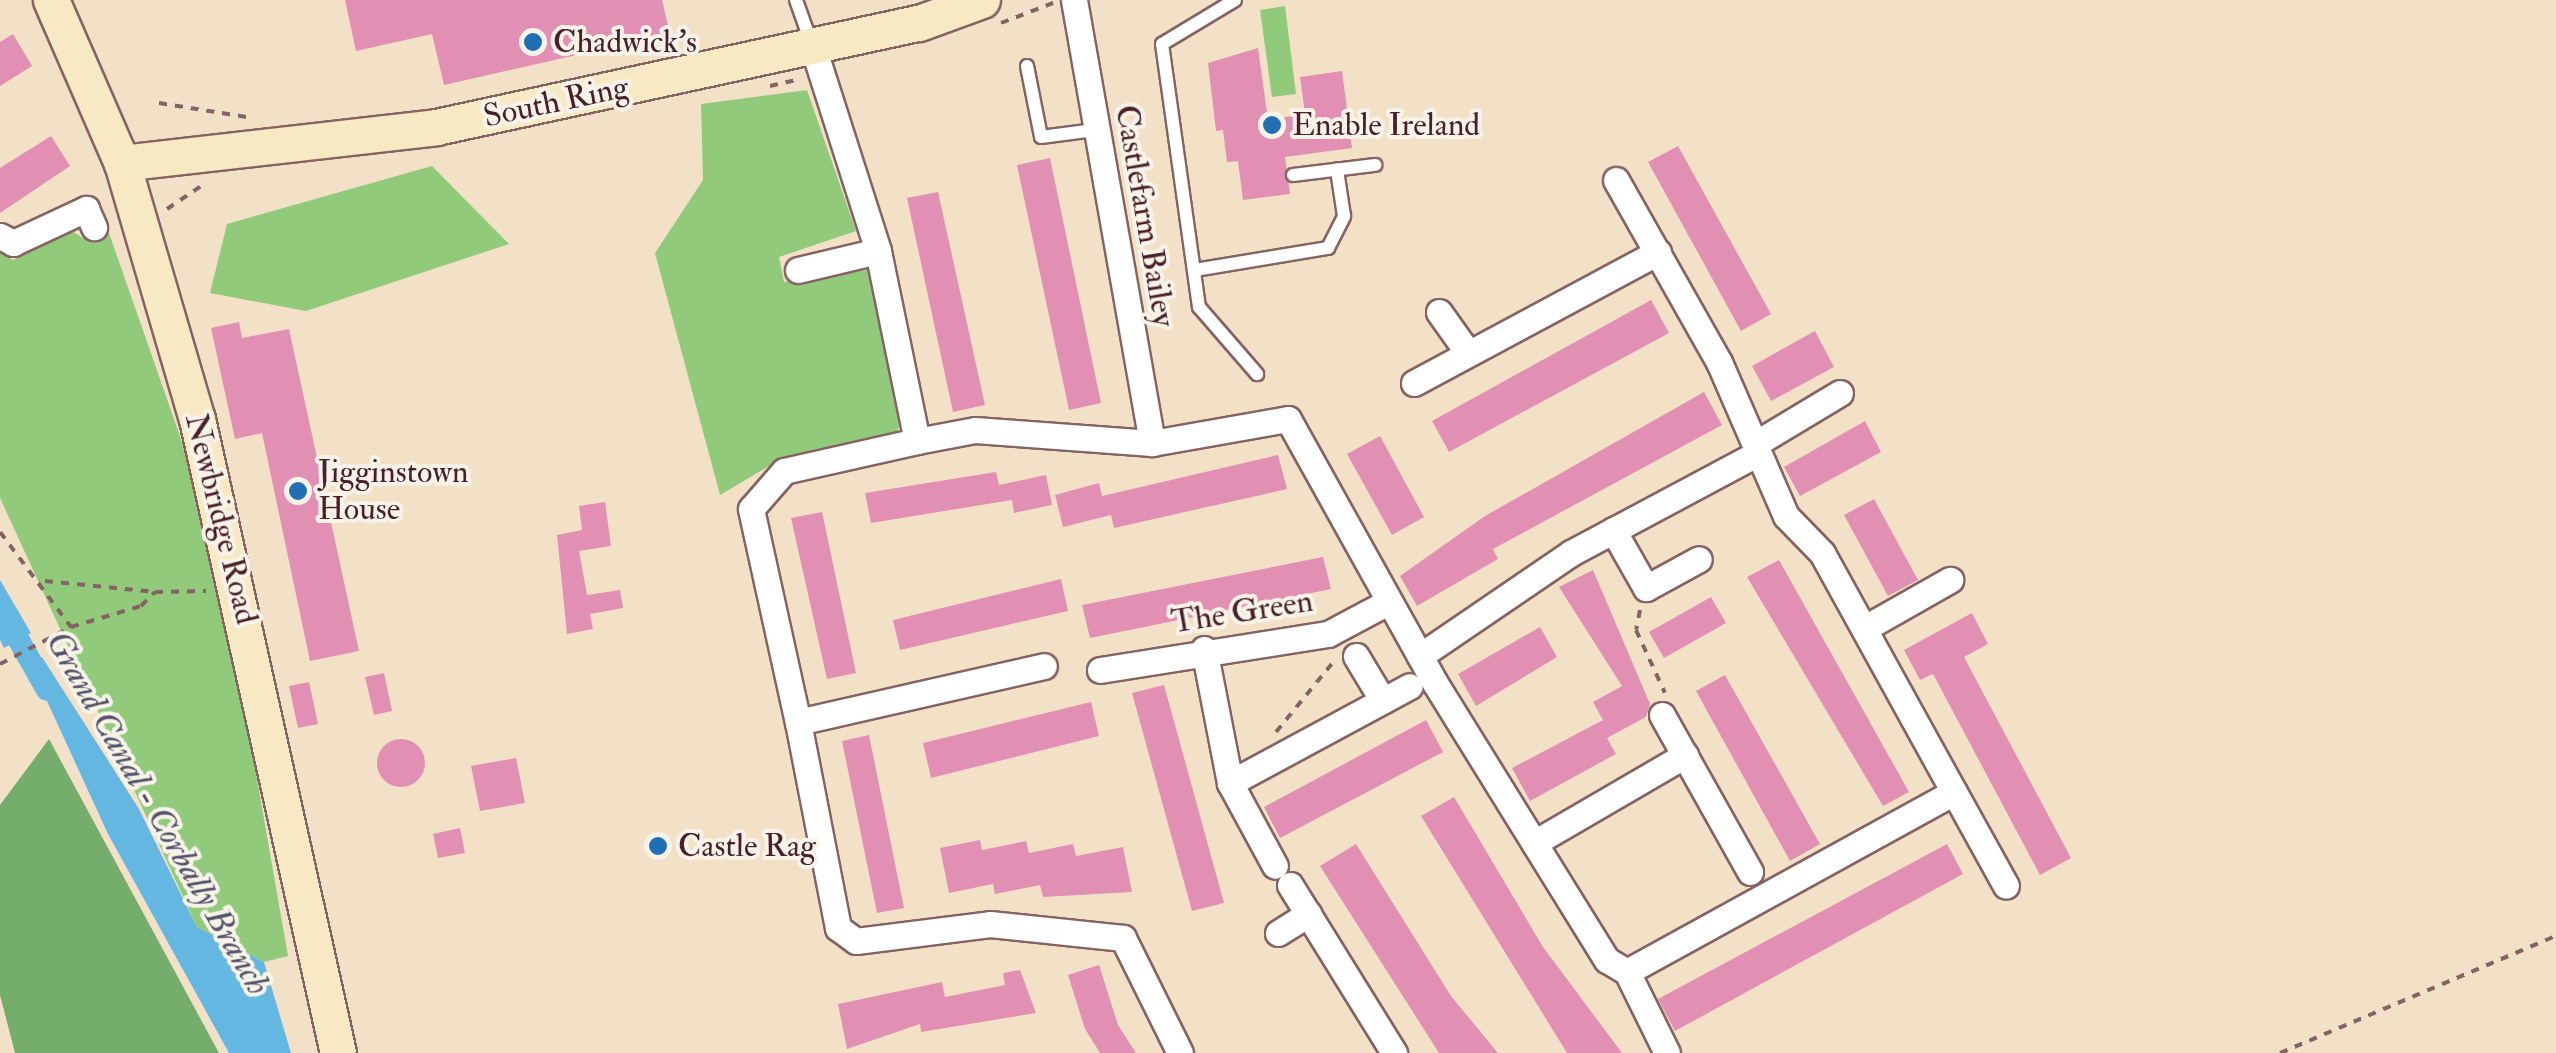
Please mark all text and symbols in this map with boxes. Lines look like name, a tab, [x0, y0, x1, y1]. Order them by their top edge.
place label: Chadwick's	[553, 23, 697, 61]
marker: Chadwick's	[522, 31, 544, 53]
street label: South Ring	[480, 68, 632, 136]
street label: Castlefarm Bailey	[1107, 102, 1183, 330]
place label: Enable Ireland	[1292, 106, 1480, 144]
marker: Enable Ireland	[1261, 114, 1283, 136]
street label: Newbridge Road	[176, 410, 266, 628]
place label: Jigginstown House	[318, 454, 468, 529]
marker: Jigginstown House	[287, 480, 309, 502]
street label: The Green	[1169, 582, 1315, 642]
water label: Grand Canal - Corbally Branch	[37, 624, 279, 1002]
place label: Castle Rag	[678, 827, 816, 865]
marker: Castle Rag	[647, 835, 669, 857]

